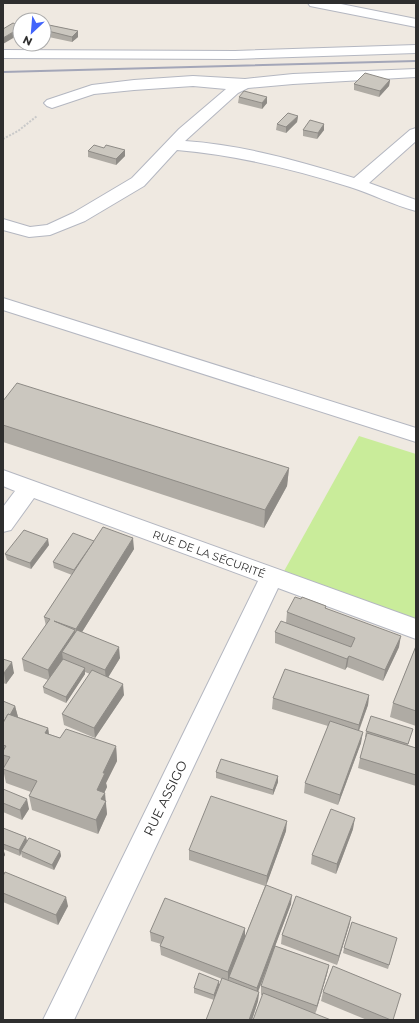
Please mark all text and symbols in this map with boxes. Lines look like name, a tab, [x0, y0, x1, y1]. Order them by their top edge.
north arrow	[12, 12, 52, 52]
text: N	[21, 33, 35, 49]
street label: RUE DE LA SÉCURITÉ	[151, 527, 267, 581]
street label: RUE ASSIGO	[140, 758, 190, 838]

